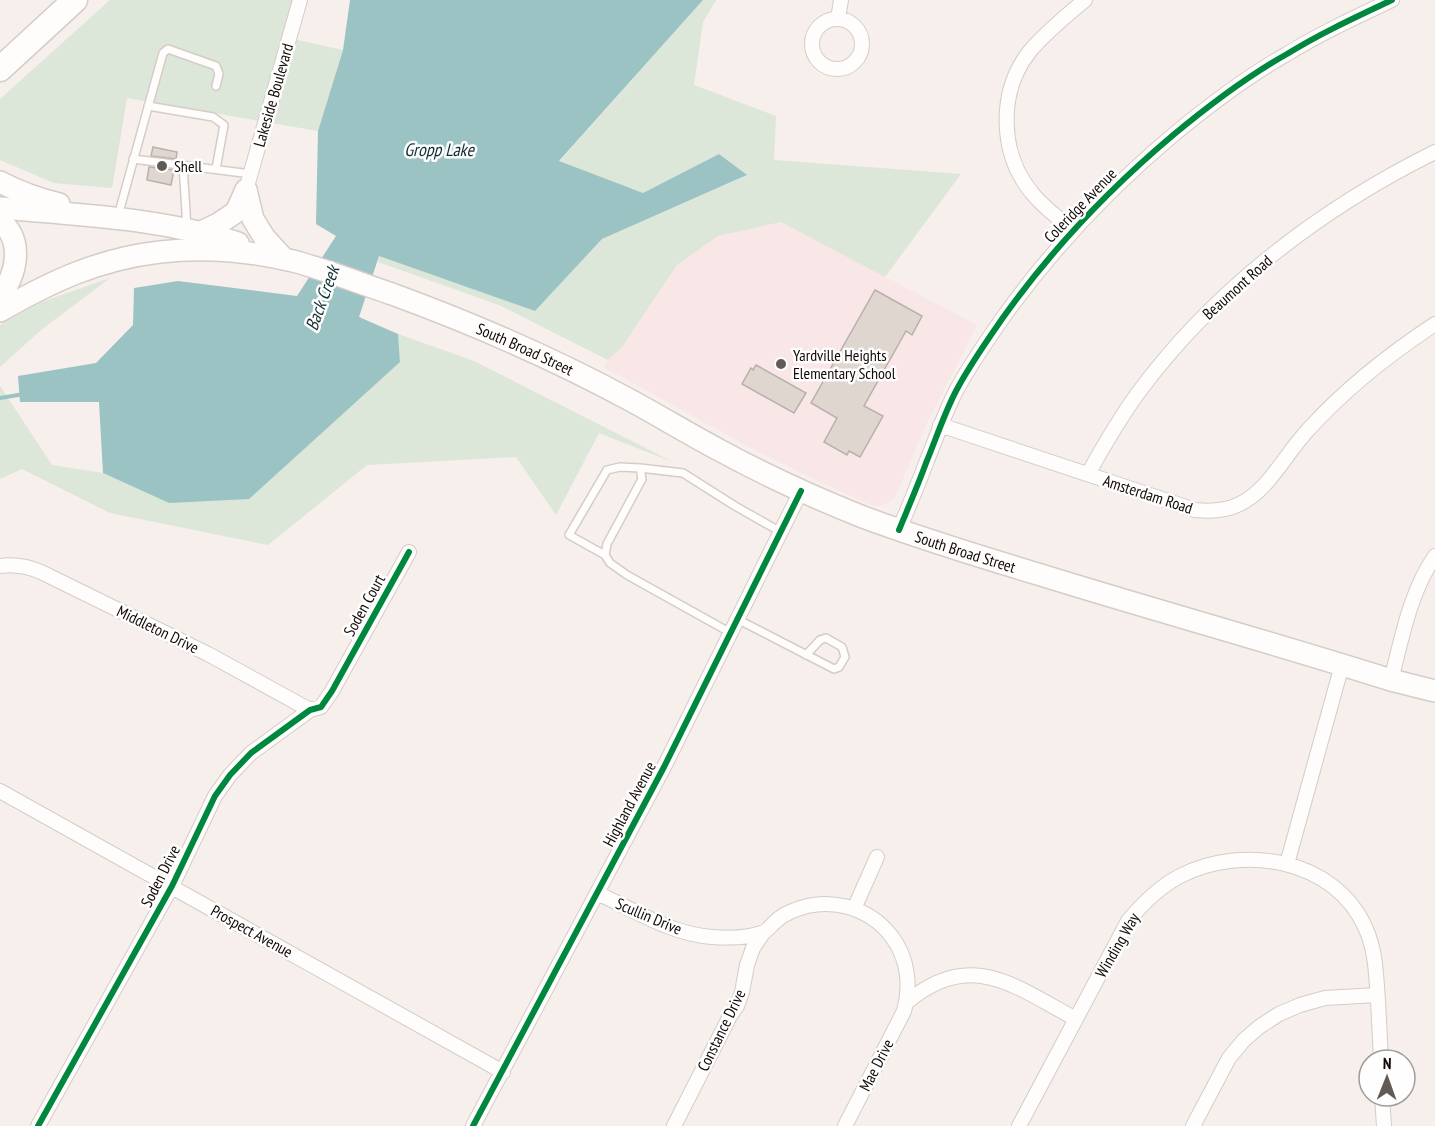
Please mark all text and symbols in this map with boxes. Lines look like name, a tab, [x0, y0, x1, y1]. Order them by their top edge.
street label: Lakeside Boulevard	[249, 41, 297, 149]
water label: Gropp Lake	[404, 138, 475, 161]
place label: Shell	[174, 156, 202, 176]
marker: Shell	[155, 159, 169, 173]
street label: Coleridge Avenue	[1040, 164, 1120, 246]
street label: Beaumont Road	[1198, 250, 1276, 324]
water label: Back Creek	[300, 261, 345, 333]
street label: South Broad Street	[474, 318, 577, 380]
place label: Yardville Heights Elementary School	[793, 345, 896, 383]
marker: Yardville Heights Elementary School	[774, 357, 788, 371]
street label: Amsterdam Road	[1101, 470, 1195, 518]
street label: South Broad Street	[913, 526, 1019, 577]
street label: Soden Court	[339, 570, 389, 639]
street label: Middleton Drive	[114, 601, 202, 657]
street label: Highland Avenue	[598, 758, 660, 850]
street label: Soden Drive	[136, 842, 184, 910]
street label: Scullin Drive	[613, 893, 685, 939]
street label: Prospect Avenue	[208, 900, 296, 962]
street label: Winding Way	[1090, 909, 1144, 981]
street label: Constance Drive	[693, 986, 749, 1074]
street label: Mae Drive	[854, 1036, 898, 1094]
north arrow	[1357, 1048, 1417, 1108]
text: N	[1383, 1053, 1392, 1073]

